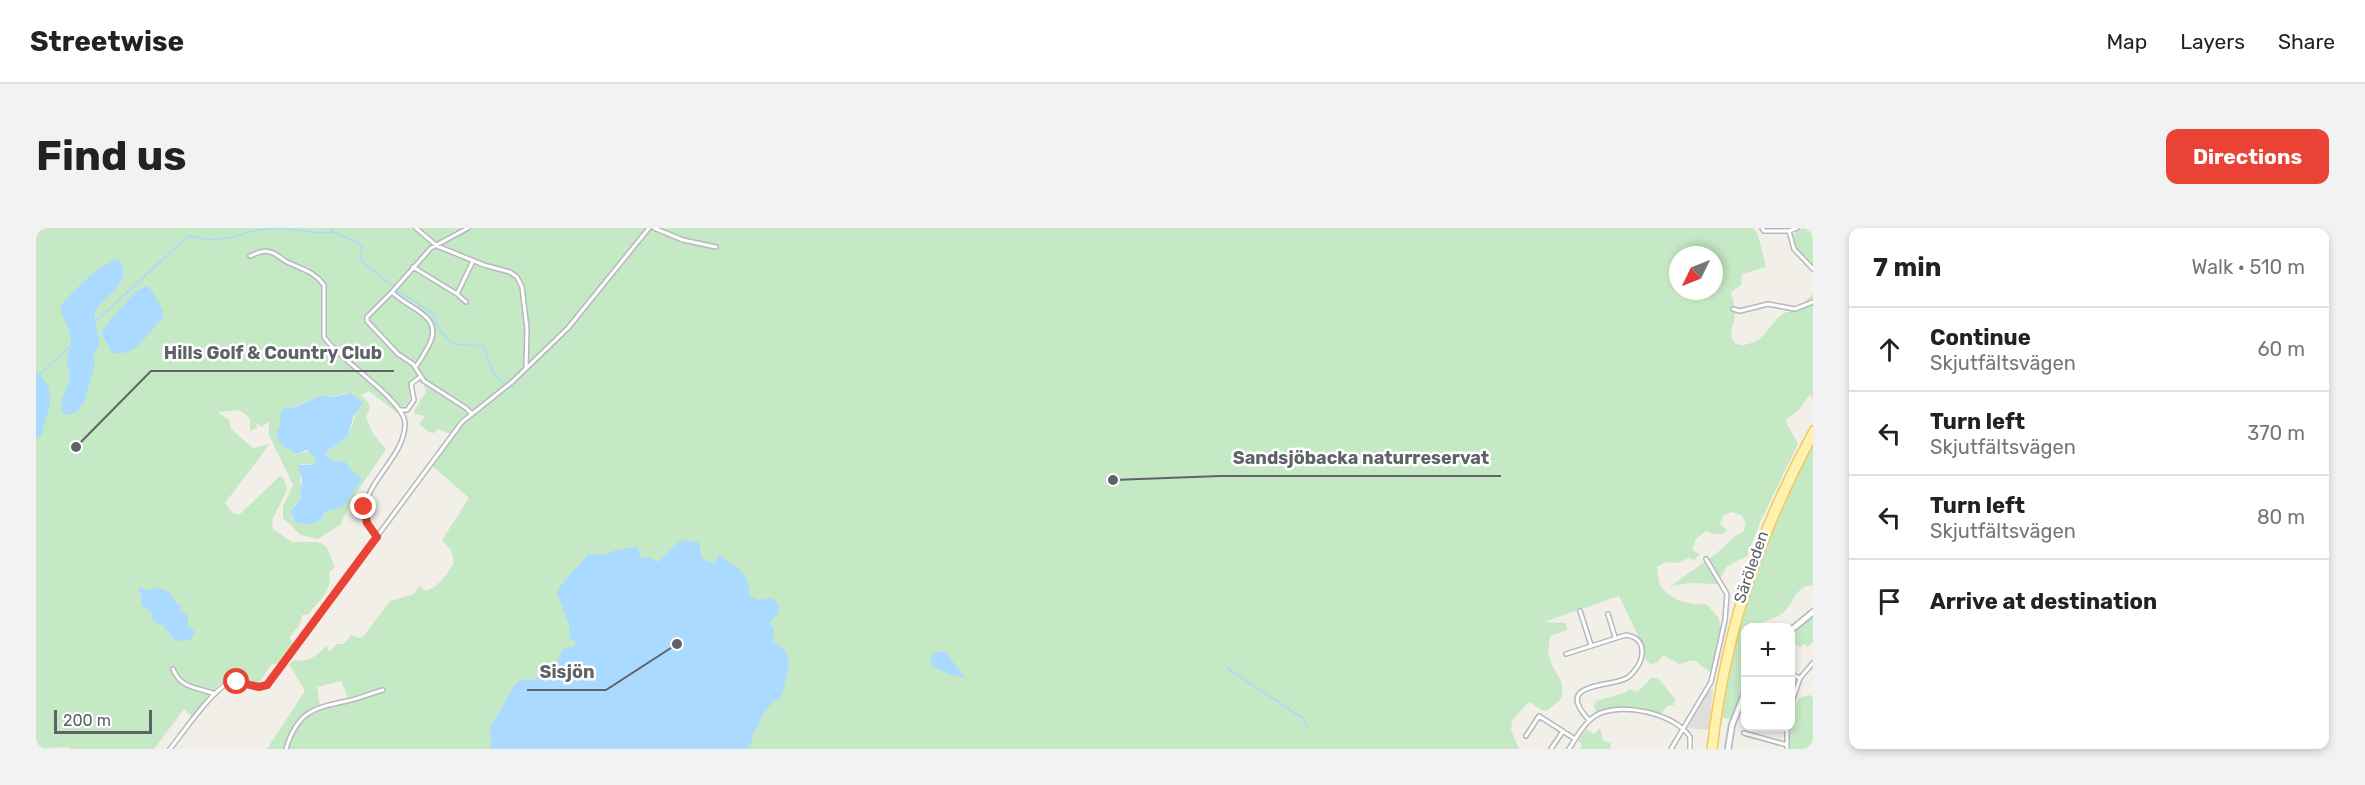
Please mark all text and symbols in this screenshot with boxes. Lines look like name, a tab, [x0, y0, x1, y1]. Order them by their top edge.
text: Streetwise	[30, 25, 184, 58]
text: Map	[2106, 29, 2147, 54]
text: Layers	[2180, 29, 2245, 54]
text: Share	[2278, 29, 2335, 54]
button: Directions	[2166, 129, 2329, 184]
text: Find us	[36, 131, 187, 181]
north arrow	[1669, 246, 1723, 300]
text: 7 min	[1873, 252, 1941, 283]
text: Walk · 510 m	[2191, 255, 2305, 279]
text: Continue	[1930, 324, 2031, 351]
icon: ahead	[1873, 333, 1906, 366]
callout: Hills Golf & Country Club	[151, 335, 394, 371]
text: 60 m	[2258, 337, 2305, 361]
text: Hills Golf & Country Club	[164, 342, 382, 364]
text: Skjutfältsvägen	[1930, 351, 2076, 375]
text: Turn left	[1930, 408, 2025, 435]
icon: left	[1873, 417, 1906, 450]
text: 370 m	[2247, 421, 2305, 445]
text: Skjutfältsvägen	[1930, 435, 2076, 459]
callout: Sandsjöbacka naturreservat	[1220, 440, 1501, 476]
text: Sandsjöbacka naturreservat	[1233, 447, 1489, 469]
text: Turn left	[1930, 492, 2025, 519]
route end	[350, 493, 376, 519]
icon: left	[1873, 501, 1906, 534]
text: 80 m	[2257, 505, 2305, 529]
text: Skjutfältsvägen	[1930, 519, 2076, 543]
street label: Säröleden	[1730, 528, 1772, 606]
icon: arrive	[1873, 585, 1906, 618]
text: Arrive at destination	[1930, 588, 2157, 615]
map controls	[1741, 623, 1795, 731]
button: +	[1741, 623, 1795, 677]
callout: Sisjön	[527, 654, 606, 690]
text: Sisjön	[539, 661, 595, 683]
route start	[223, 668, 249, 694]
button: −	[1741, 677, 1795, 731]
scale bar	[54, 707, 152, 735]
text: 200 m	[63, 711, 111, 730]

